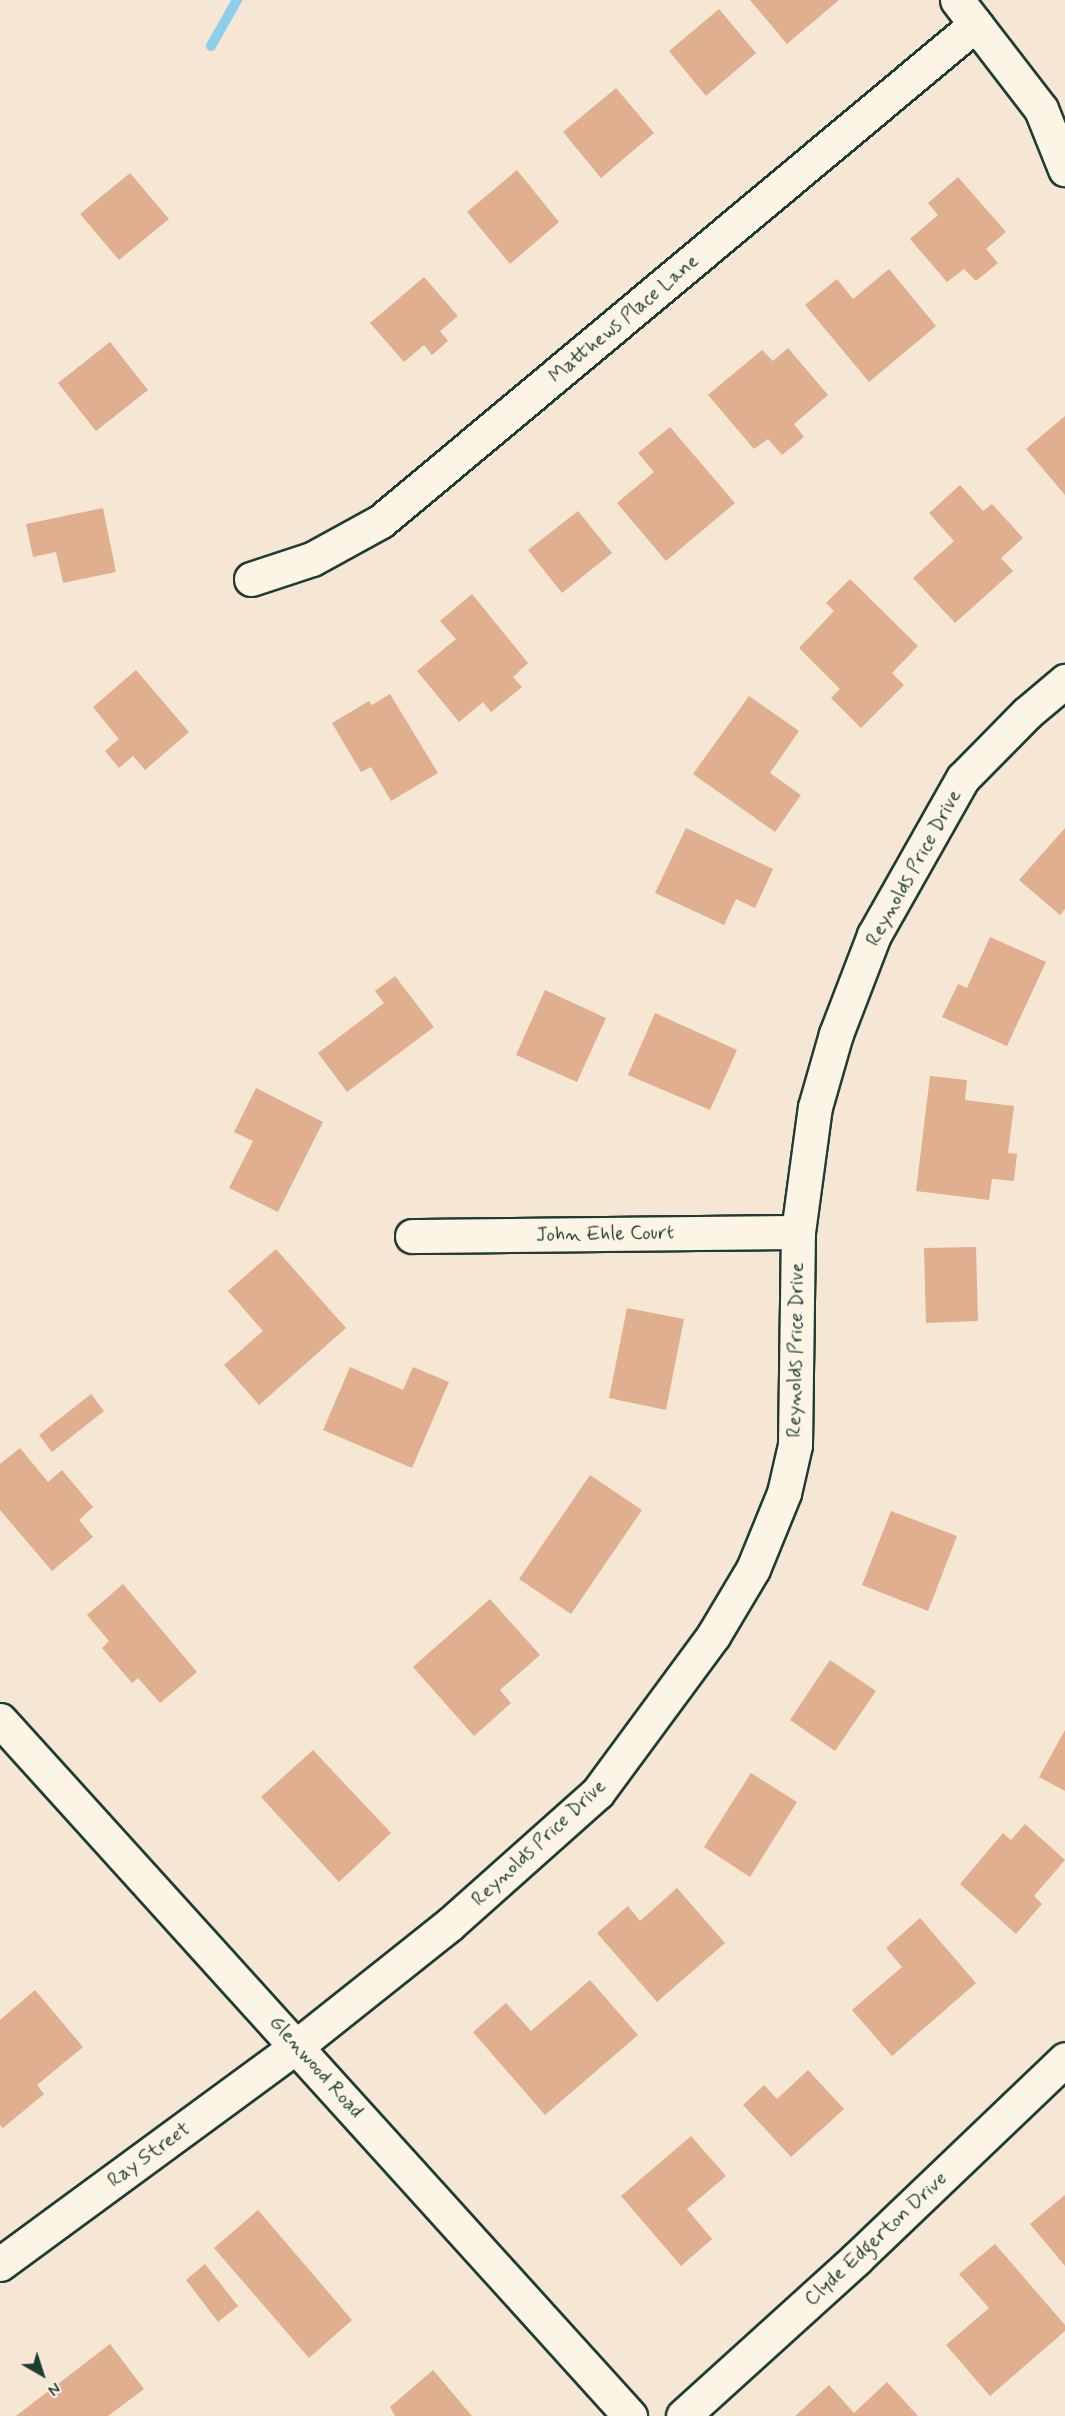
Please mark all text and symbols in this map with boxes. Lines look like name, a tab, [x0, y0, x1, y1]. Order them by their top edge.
street label: Matthews Place Lane	[545, 250, 703, 388]
street label: Reynolds Price Drive	[861, 786, 967, 950]
street label: John Ehle Court	[535, 1221, 675, 1247]
street label: Reynolds Price Drive	[782, 1263, 810, 1437]
street label: Reynolds Price Drive	[467, 1775, 611, 1911]
street label: Glenwood Road	[264, 2011, 368, 2123]
street label: Ray Street	[104, 2117, 194, 2193]
street label: Clyde Edgerton Drive	[802, 2169, 950, 2309]
north arrow	[12, 2344, 72, 2404]
text: N	[43, 2377, 64, 2400]

